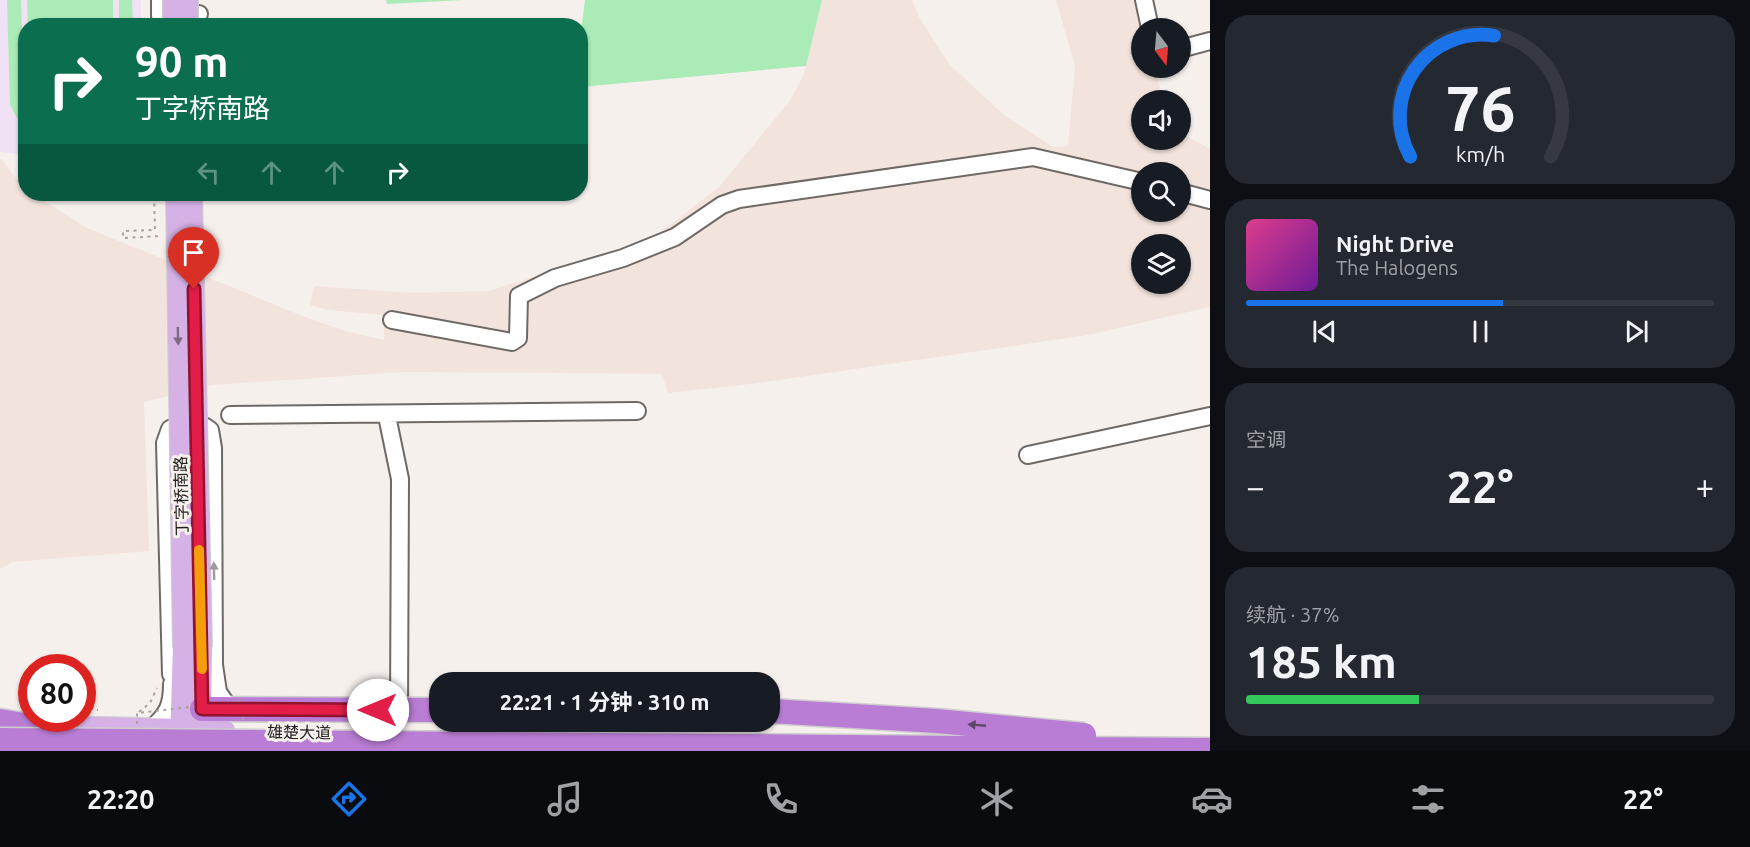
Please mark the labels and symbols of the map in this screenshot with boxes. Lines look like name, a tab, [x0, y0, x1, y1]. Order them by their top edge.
north arrow	[1131, 18, 1191, 78]
pin	[168, 227, 219, 289]
one-way arrow	[173, 326, 183, 345]
street label: 丁字桥南路	[171, 456, 191, 536]
one-way arrow	[209, 561, 219, 580]
speed limit sign: 80	[18, 654, 96, 732]
position arrow	[346, 678, 410, 742]
one-way arrow	[968, 720, 987, 730]
street label: 雄楚大道	[267, 722, 331, 742]

